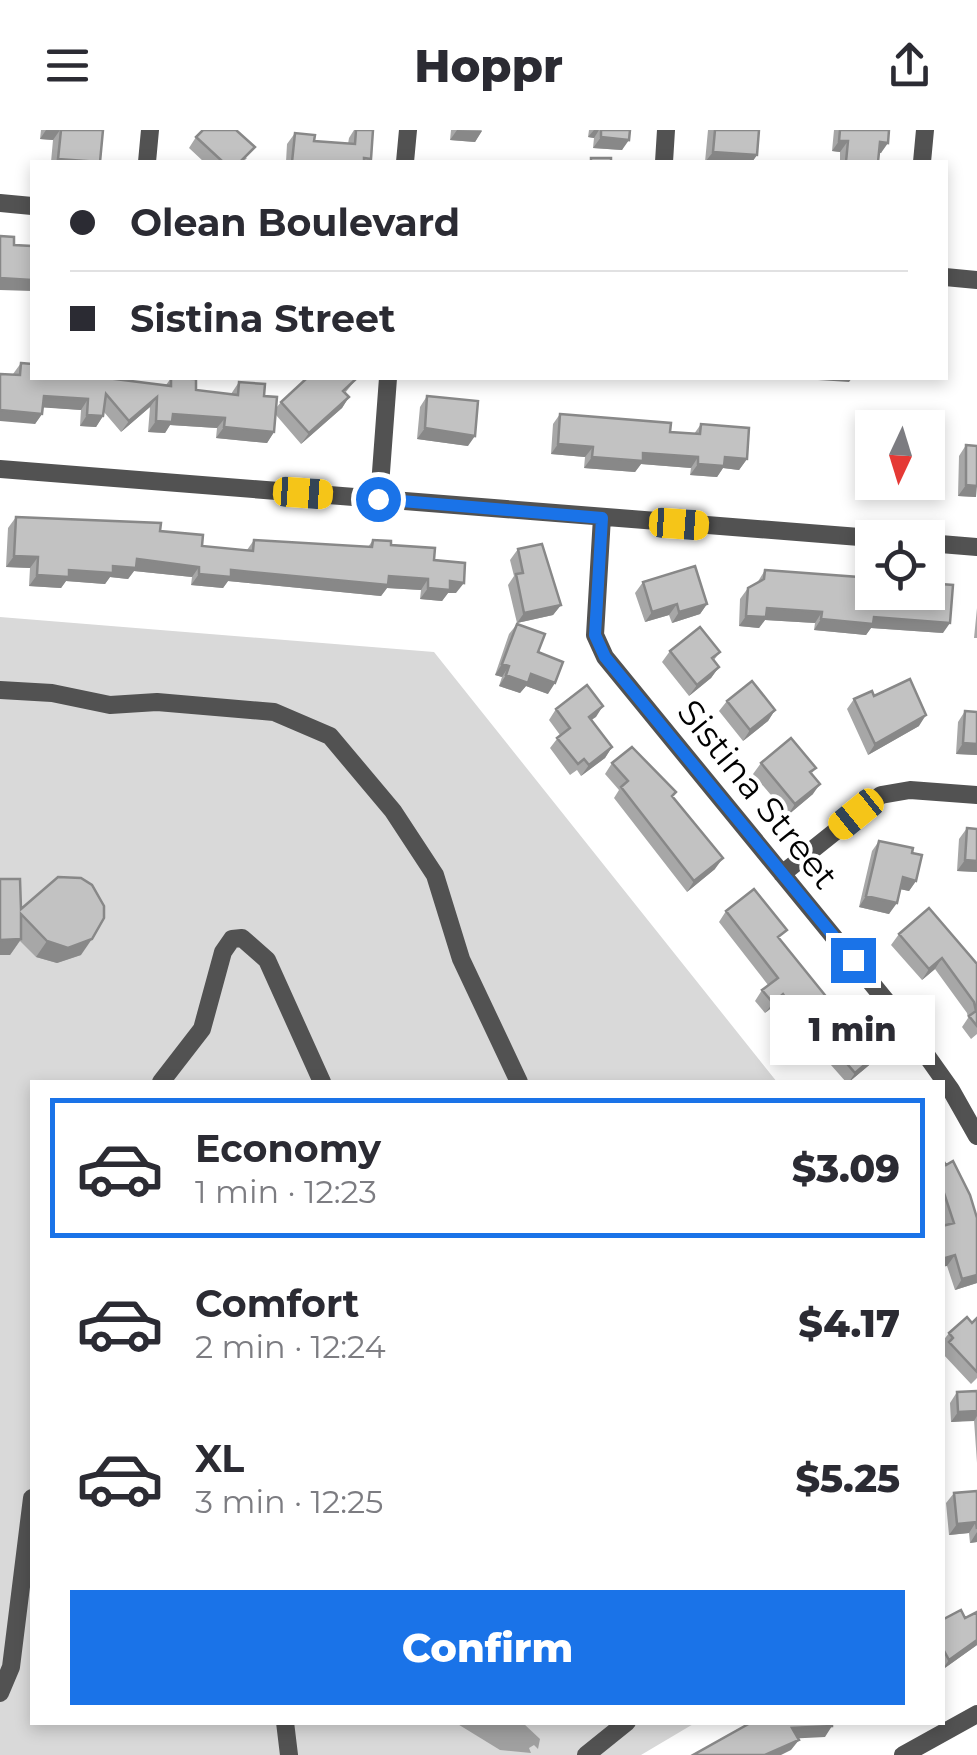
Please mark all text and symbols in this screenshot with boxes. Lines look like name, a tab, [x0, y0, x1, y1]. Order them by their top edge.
icon: menu	[40, 38, 95, 93]
text: Hoppr	[414, 38, 563, 93]
icon: share	[882, 38, 937, 93]
text: Olean Boulevard	[130, 199, 460, 246]
text: Sistina Street	[130, 295, 396, 342]
north arrow	[855, 410, 945, 500]
map controls	[855, 410, 945, 610]
car	[272, 476, 334, 510]
route start	[356, 477, 401, 522]
car	[648, 507, 710, 541]
button: locate	[855, 520, 945, 610]
street label: Sistina Street	[669, 691, 847, 897]
car	[823, 783, 889, 845]
route end	[831, 938, 876, 983]
callout: 1 min	[770, 995, 936, 1065]
text: 1 min	[808, 1010, 897, 1049]
icon: car	[75, 1123, 165, 1213]
text: Economy	[195, 1125, 381, 1172]
text: $3.09	[792, 1145, 900, 1192]
text: 1 min · 12:23	[195, 1172, 377, 1211]
icon: car	[75, 1278, 165, 1368]
text: Comfort	[195, 1280, 359, 1327]
text: $4.17	[798, 1300, 900, 1347]
text: 2 min · 12:24	[195, 1327, 386, 1366]
icon: car	[75, 1433, 165, 1523]
text: XL	[195, 1435, 244, 1482]
text: $5.25	[795, 1455, 900, 1502]
text: 3 min · 12:25	[195, 1482, 383, 1521]
button: Confirm	[70, 1590, 905, 1705]

